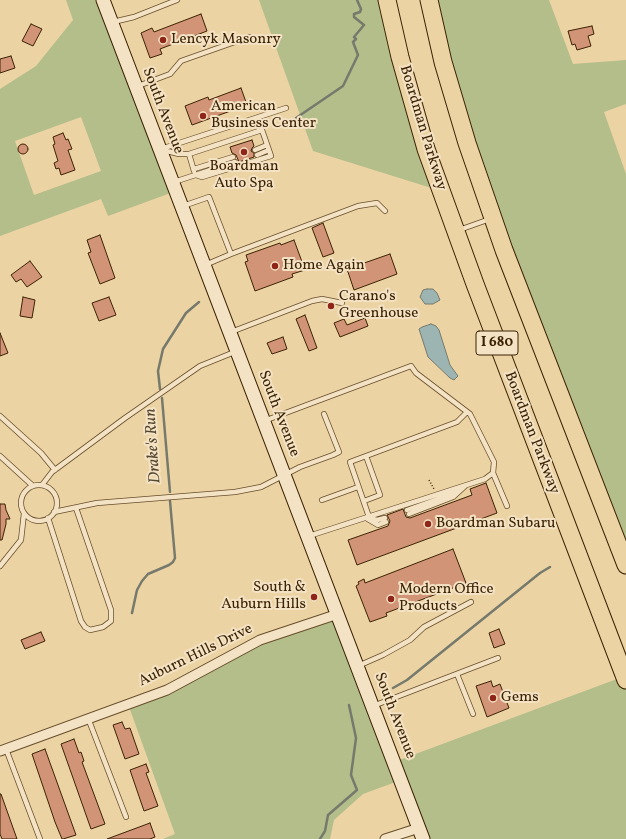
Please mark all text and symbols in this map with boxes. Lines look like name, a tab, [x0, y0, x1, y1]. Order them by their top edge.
place label: Lencyk Masonry	[171, 31, 281, 49]
marker: Lencyk Masonry	[158, 35, 168, 45]
street label: Boardman Parkway	[394, 63, 450, 193]
street label: South Avenue	[137, 65, 187, 157]
place label: American Business Center	[211, 98, 316, 133]
marker: American Business Center	[198, 111, 208, 121]
marker: Boardman Auto Spa	[239, 147, 249, 157]
place label: Boardman Auto Spa	[209, 158, 279, 193]
place label: Home Again	[283, 257, 365, 275]
marker: Home Again	[270, 261, 280, 271]
place label: Carano's Greenhouse	[339, 288, 418, 323]
marker: Carano's Greenhouse	[326, 301, 336, 311]
road number: I 680	[476, 331, 518, 355]
street label: South Avenue	[253, 368, 303, 460]
street label: Boardman Parkway	[499, 369, 563, 497]
water label: Drake's Run	[142, 408, 166, 484]
place label: Boardman Subaru	[436, 515, 555, 533]
marker: Boardman Subaru	[423, 519, 433, 529]
place label: South & Auburn Hills	[221, 579, 306, 614]
place label: Modern Office Products	[399, 581, 493, 616]
marker: South & Auburn Hills	[309, 592, 319, 602]
marker: Modern Office Products	[386, 594, 396, 604]
street label: Auburn Hills Drive	[136, 621, 256, 691]
street label: South Avenue	[369, 670, 419, 762]
place label: Gems	[501, 689, 539, 707]
marker: Gems	[488, 693, 498, 703]

